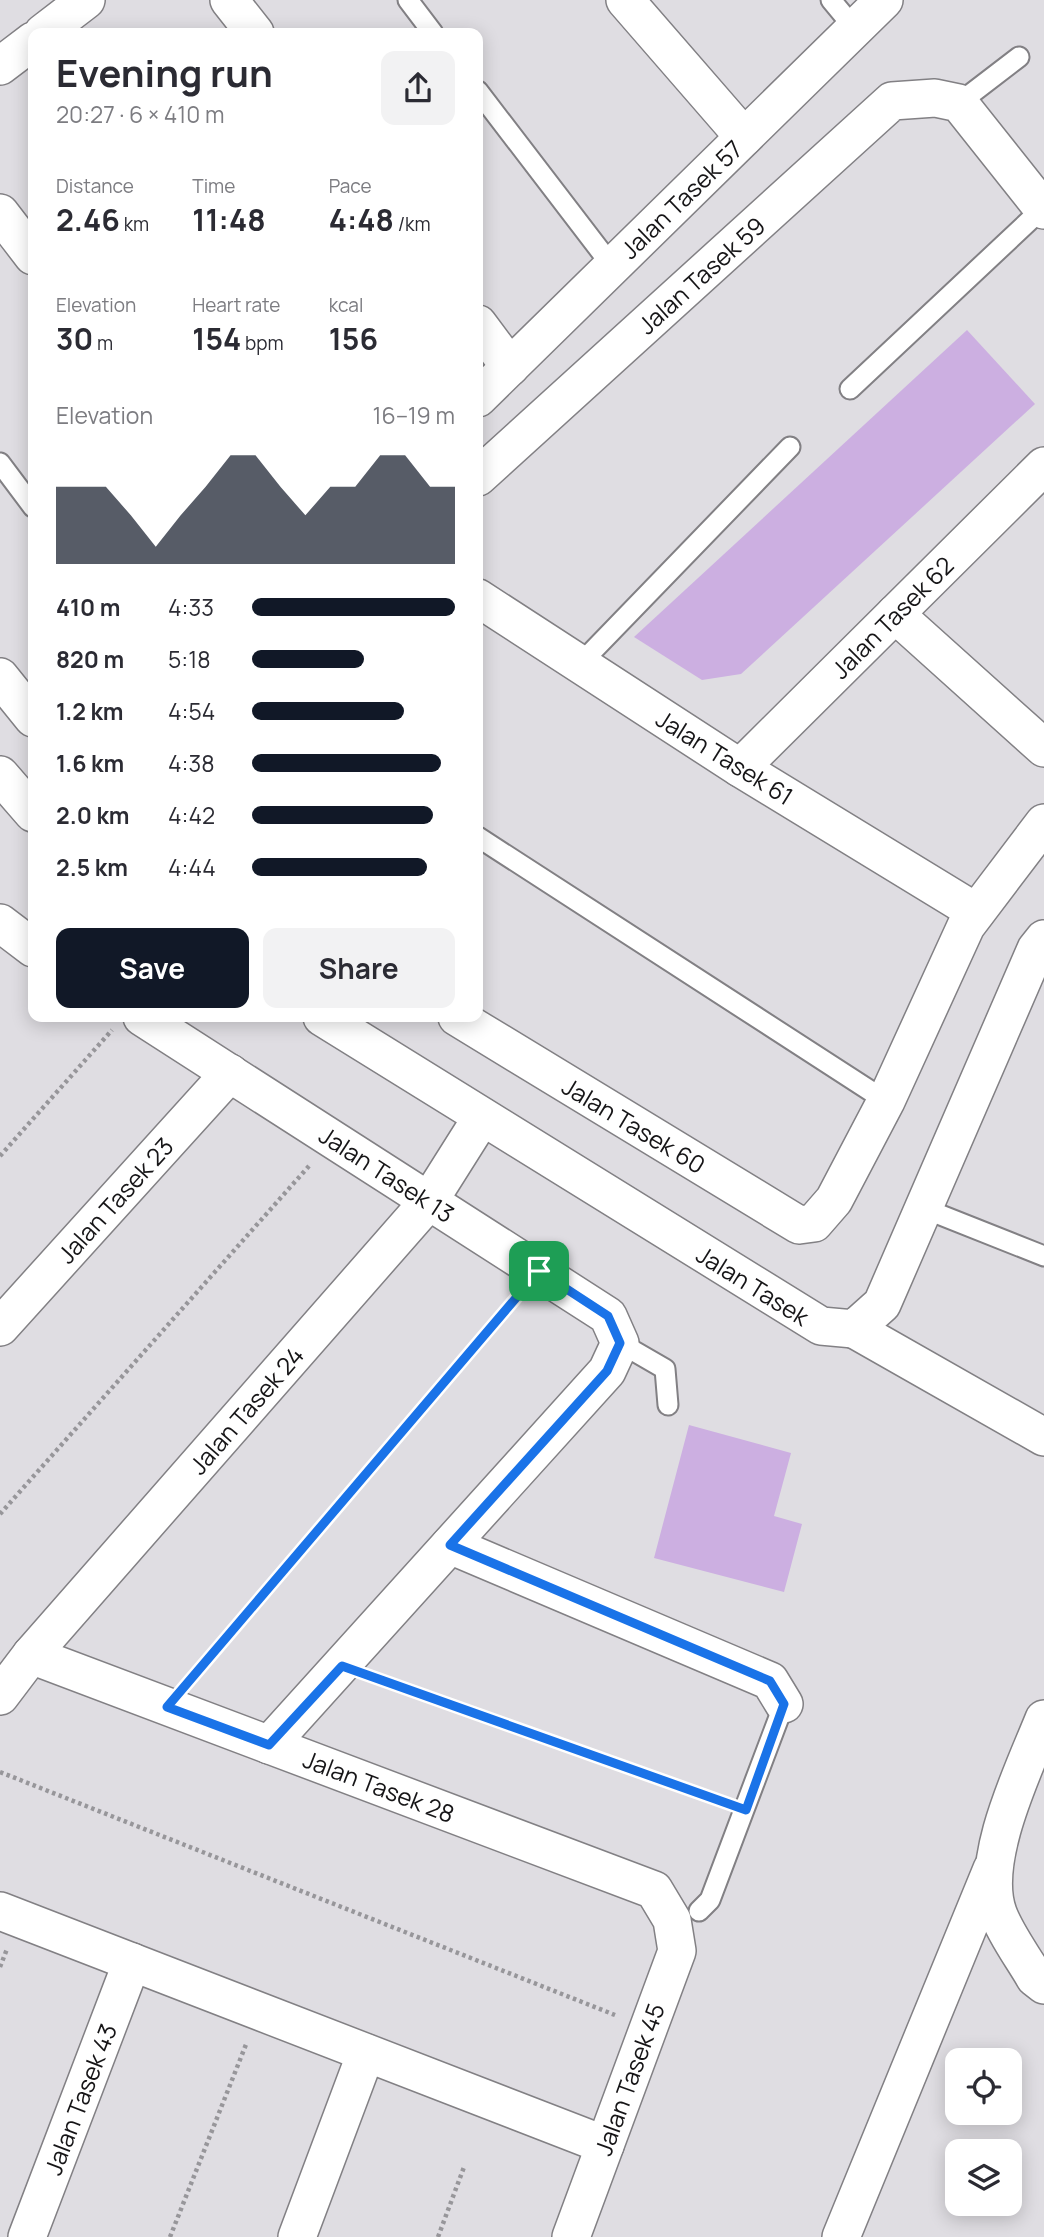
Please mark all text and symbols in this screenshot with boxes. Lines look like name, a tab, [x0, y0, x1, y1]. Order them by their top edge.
text: Evening run	[56, 46, 273, 98]
button: share	[381, 51, 455, 125]
text: 20:27 · 6 × 410 m	[56, 98, 224, 130]
street label: Jalan Tasek 57	[613, 132, 749, 266]
text: Distance	[56, 173, 134, 199]
text: Time	[192, 173, 235, 199]
text: Pace	[329, 173, 372, 199]
text: 2.46	[56, 199, 120, 240]
text: 11:48	[192, 199, 266, 240]
text: 4:48	[329, 199, 394, 240]
street label: Jalan Tasek 59	[630, 209, 772, 341]
text: km	[120, 211, 149, 237]
text: /km	[394, 211, 431, 237]
text: Elevation	[56, 292, 136, 318]
text: Heart rate	[192, 292, 280, 318]
text: kcal	[329, 292, 363, 318]
text: 30	[56, 318, 93, 359]
text: 154	[192, 318, 241, 359]
text: 156	[329, 318, 378, 359]
text: m	[93, 330, 113, 356]
text: bpm	[241, 330, 284, 356]
text: Elevation	[56, 399, 153, 431]
text: 16–19 m	[372, 399, 455, 431]
street label: Jalan Tasek 62	[824, 549, 960, 685]
text: 410 m	[56, 591, 120, 623]
text: 4:33	[168, 591, 214, 623]
text: 820 m	[56, 643, 124, 675]
text: 5:18	[168, 643, 210, 675]
text: 1.2 km	[56, 695, 123, 727]
text: 4:54	[168, 695, 215, 727]
street label: Jalan Tasek 61	[650, 702, 800, 812]
text: 1.6 km	[56, 747, 124, 779]
text: 4:38	[168, 747, 215, 779]
text: 2.0 km	[56, 799, 129, 831]
text: 4:42	[168, 799, 215, 831]
text: 2.5 km	[56, 851, 128, 883]
text: 4:44	[168, 851, 216, 883]
button: Save	[56, 928, 249, 1008]
button: Share	[263, 928, 455, 1008]
street label: Jalan Tasek 60	[556, 1069, 712, 1181]
street label: Jalan Tasek 13	[313, 1118, 461, 1230]
street label: Jalan Tasek 23	[50, 1130, 180, 1270]
street label: Jalan Tasek	[690, 1237, 817, 1333]
pin	[509, 1241, 569, 1301]
icon: arrive	[520, 1252, 558, 1290]
street label: Jalan Tasek 24	[181, 1339, 311, 1481]
street label: Jalan Tasek 28	[299, 1742, 459, 1830]
street label: Jalan Tasek 45	[586, 1998, 672, 2160]
street label: Jalan Tasek 43	[36, 2019, 124, 2179]
map controls	[945, 2048, 1022, 2216]
button: locate	[945, 2048, 1022, 2125]
button: layers	[945, 2139, 1022, 2216]

